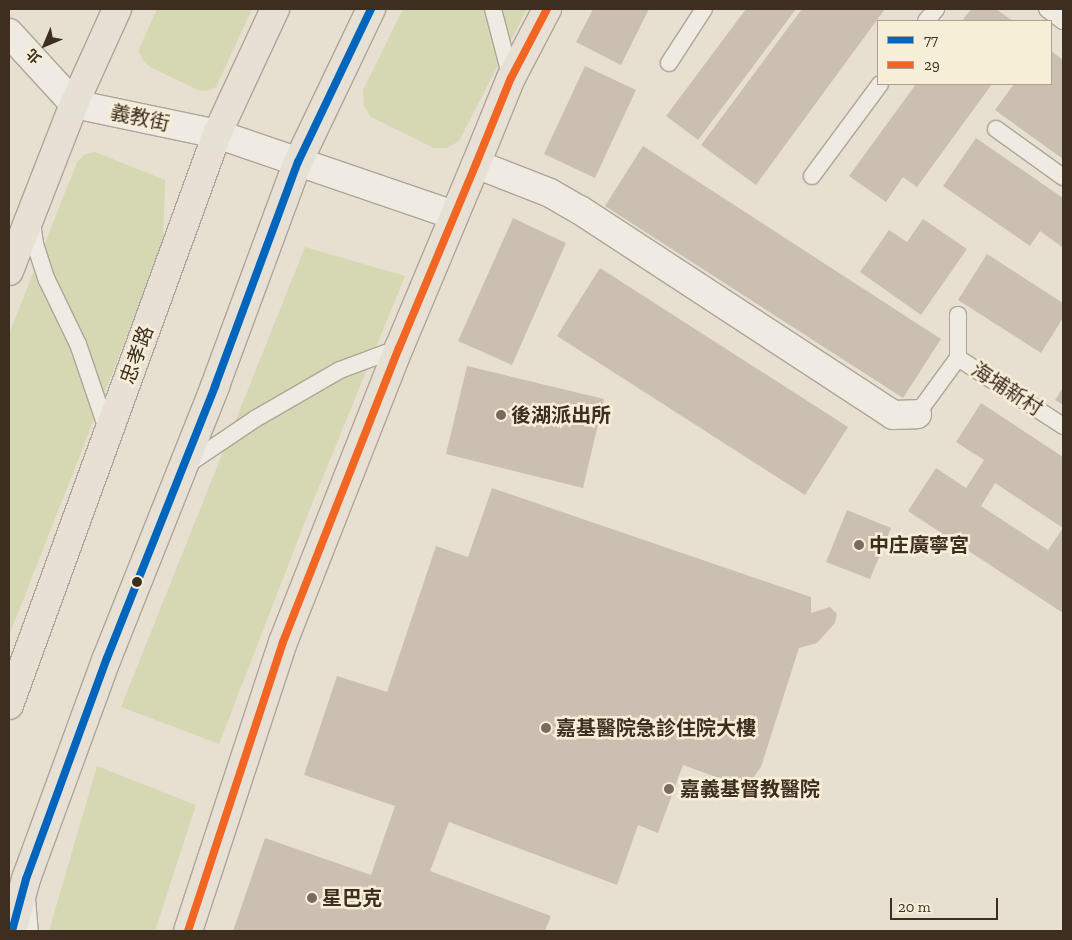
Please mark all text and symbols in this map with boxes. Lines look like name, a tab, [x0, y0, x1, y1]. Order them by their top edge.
north arrow	[20, 20, 70, 70]
legend	[877, 20, 1052, 85]
text: 77	[924, 31, 938, 49]
text: 北	[23, 45, 45, 67]
text: 29	[924, 56, 940, 74]
street label: 義教街	[108, 100, 172, 136]
street label: 忠孝路	[115, 323, 159, 387]
street label: 海埔新村	[967, 357, 1047, 421]
place label: 後湖派出所	[511, 403, 611, 427]
marker: 後湖派出所	[495, 409, 507, 421]
place label: 中庄廣寧宮	[869, 533, 969, 557]
marker: 中庄廣寧宮	[853, 539, 865, 551]
unlabelled marker	[132, 577, 142, 587]
place label: 嘉基醫院急診住院大樓	[556, 716, 756, 740]
marker: 嘉基醫院急診住院大樓	[540, 722, 552, 734]
place label: 嘉義基督教醫院	[680, 777, 820, 801]
marker: 嘉義基督教醫院	[662, 782, 676, 796]
place label: 星巴克	[322, 886, 382, 910]
scale bar	[892, 888, 1000, 920]
marker: 星巴克	[306, 892, 318, 904]
text: 20 m	[898, 898, 931, 916]

